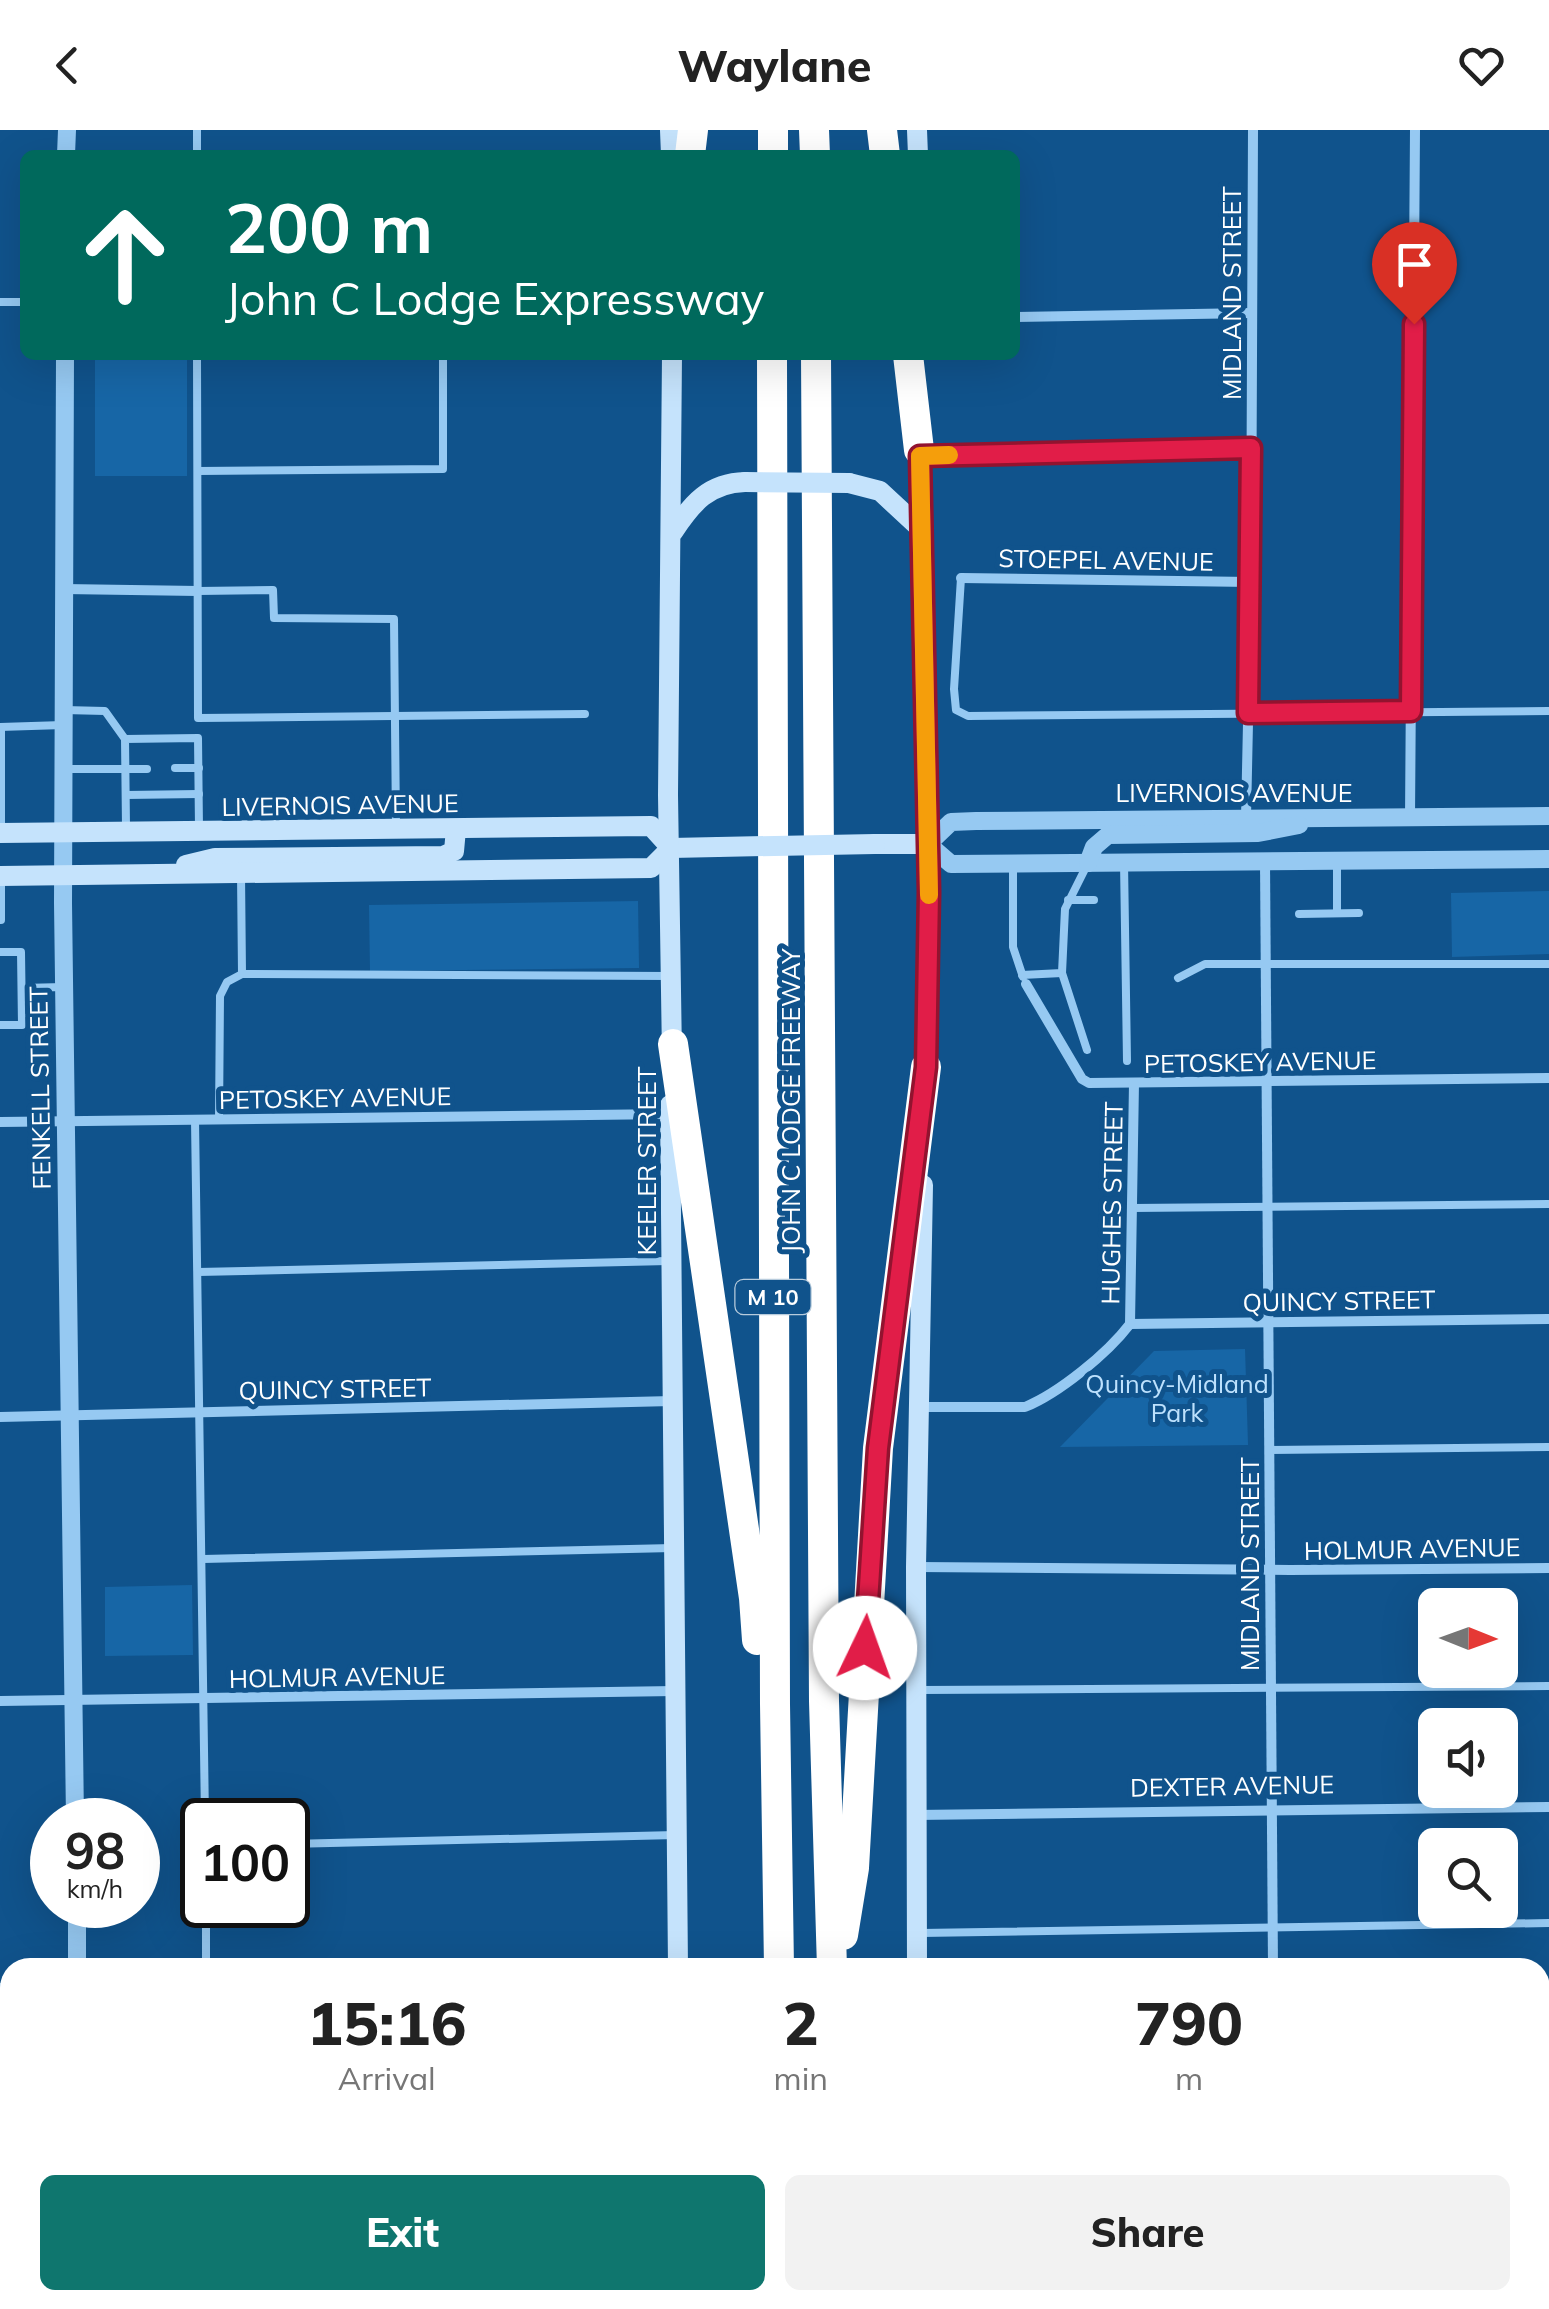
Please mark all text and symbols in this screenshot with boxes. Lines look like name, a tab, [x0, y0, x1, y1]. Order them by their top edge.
text: Waylane	[678, 37, 871, 93]
icon: back	[40, 38, 95, 93]
icon: heart	[1454, 38, 1509, 93]
text: 200 m	[225, 183, 433, 271]
street label: MIDLAND STREET	[1216, 186, 1247, 400]
icon: ahead	[60, 190, 190, 320]
pin	[1372, 222, 1457, 325]
icon: arrive	[1387, 237, 1442, 292]
text: John C Lodge Expressway	[225, 270, 764, 326]
street label: STOEPEL AVENUE	[998, 542, 1214, 577]
street label: LIVERNOIS AVENUE	[1116, 777, 1352, 808]
street label: LIVERNOIS AVENUE	[221, 787, 459, 822]
street label: JOHN C LODGE FREEWAY	[775, 948, 806, 1253]
street label: FENKELL STREET	[22, 986, 57, 1190]
street label: PETOSKEY AVENUE	[1144, 1044, 1376, 1079]
street label: KEELER STREET	[631, 1066, 662, 1256]
street label: PETOSKEY AVENUE	[219, 1080, 451, 1115]
street label: HUGHES STREET	[1094, 1101, 1129, 1305]
road number: M 10	[736, 1280, 810, 1314]
street label: QUINCY STREET	[1242, 1283, 1436, 1318]
park label: Quincy-Midland Park	[1085, 1368, 1269, 1428]
street label: QUINCY STREET	[238, 1371, 432, 1406]
street label: MIDLAND STREET	[1234, 1457, 1265, 1671]
street label: HOLMUR AVENUE	[1304, 1531, 1520, 1566]
north arrow	[1418, 1588, 1518, 1688]
map controls	[1418, 1588, 1518, 1928]
position arrow	[813, 1596, 917, 1700]
street label: HOLMUR AVENUE	[229, 1659, 445, 1694]
button: sound	[1418, 1708, 1518, 1808]
street label: DEXTER AVENUE	[1130, 1768, 1334, 1803]
speed limit sign: 100	[180, 1798, 310, 1928]
text: 98	[65, 1819, 125, 1882]
button: search	[1418, 1828, 1518, 1928]
text: km/h	[67, 1873, 123, 1904]
text: 15:16	[307, 1985, 467, 2060]
text: 2	[783, 1985, 819, 2060]
text: 790	[1135, 1985, 1243, 2060]
text: Arrival	[338, 2058, 436, 2098]
text: min	[774, 2058, 828, 2098]
text: m	[1175, 2058, 1203, 2098]
button: Exit	[40, 2175, 765, 2290]
button: Share	[785, 2175, 1510, 2290]

